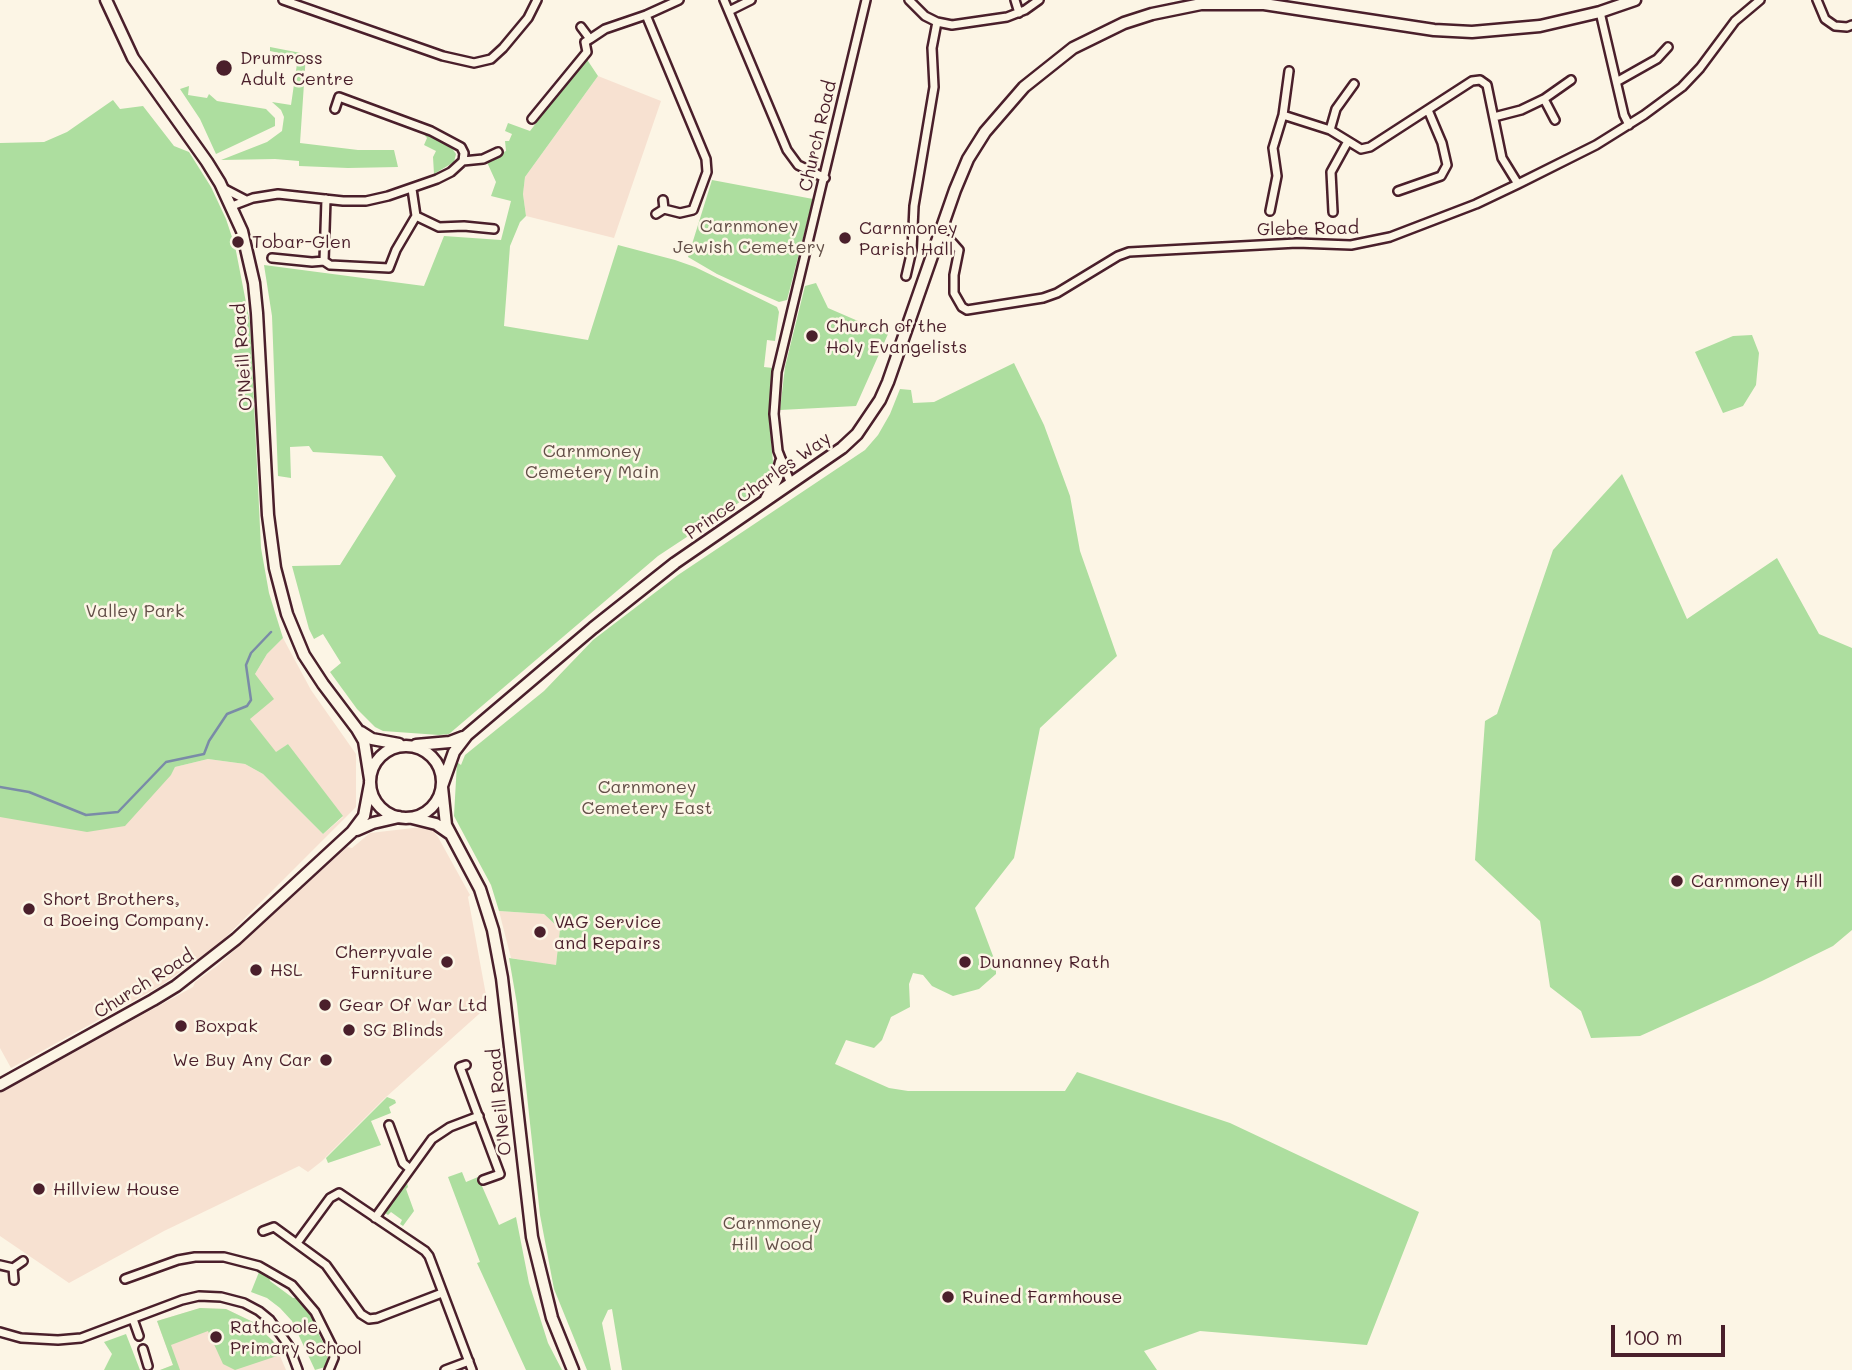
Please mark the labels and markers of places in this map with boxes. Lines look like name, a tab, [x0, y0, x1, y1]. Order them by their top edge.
place label: Drumross Adult Centre	[240, 47, 354, 90]
marker: Drumross Adult Centre	[214, 58, 234, 78]
place label: Carnmoney Parish Hall	[859, 217, 958, 260]
marker: Carnmoney Parish Hall	[837, 230, 853, 246]
place label: Tobar-Glen	[252, 231, 351, 253]
marker: Tobar-Glen	[230, 234, 246, 250]
place label: Church of the Holy Evangelists	[826, 315, 967, 358]
marker: Church of the Holy Evangelists	[804, 328, 820, 344]
place label: Carnmoney Hill	[1691, 870, 1823, 892]
marker: Carnmoney Hill	[1669, 873, 1685, 889]
place label: Short Brothers, a Boeing Company.	[43, 888, 210, 930]
marker: Short Brothers, a Boeing Company.	[21, 901, 37, 917]
place label: VAG Service and Repairs	[554, 911, 661, 954]
marker: VAG Service and Repairs	[532, 924, 548, 940]
place label: Cherryvale Furniture	[335, 941, 433, 984]
place label: Dunanney Rath	[979, 951, 1109, 973]
marker: Cherryvale Furniture	[439, 954, 455, 970]
marker: Dunanney Rath	[957, 954, 973, 970]
place label: HSL	[270, 959, 302, 981]
marker: HSL	[248, 962, 264, 978]
place label: Gear Of War Ltd	[339, 994, 487, 1016]
marker: Gear Of War Ltd	[317, 997, 333, 1013]
place label: Boxpak	[195, 1015, 258, 1037]
marker: Boxpak	[173, 1018, 189, 1034]
place label: SG Blinds	[363, 1019, 444, 1041]
marker: SG Blinds	[341, 1022, 357, 1038]
place label: We Buy Any Car	[172, 1049, 312, 1071]
marker: We Buy Any Car	[318, 1052, 334, 1068]
place label: Hillview House	[53, 1178, 180, 1200]
marker: Hillview House	[31, 1181, 47, 1197]
place label: Ruined Farmhouse	[962, 1286, 1122, 1308]
marker: Ruined Farmhouse	[940, 1289, 956, 1305]
place label: Rathcoole Primary School	[230, 1316, 362, 1358]
marker: Rathcoole Primary School	[208, 1329, 224, 1345]

